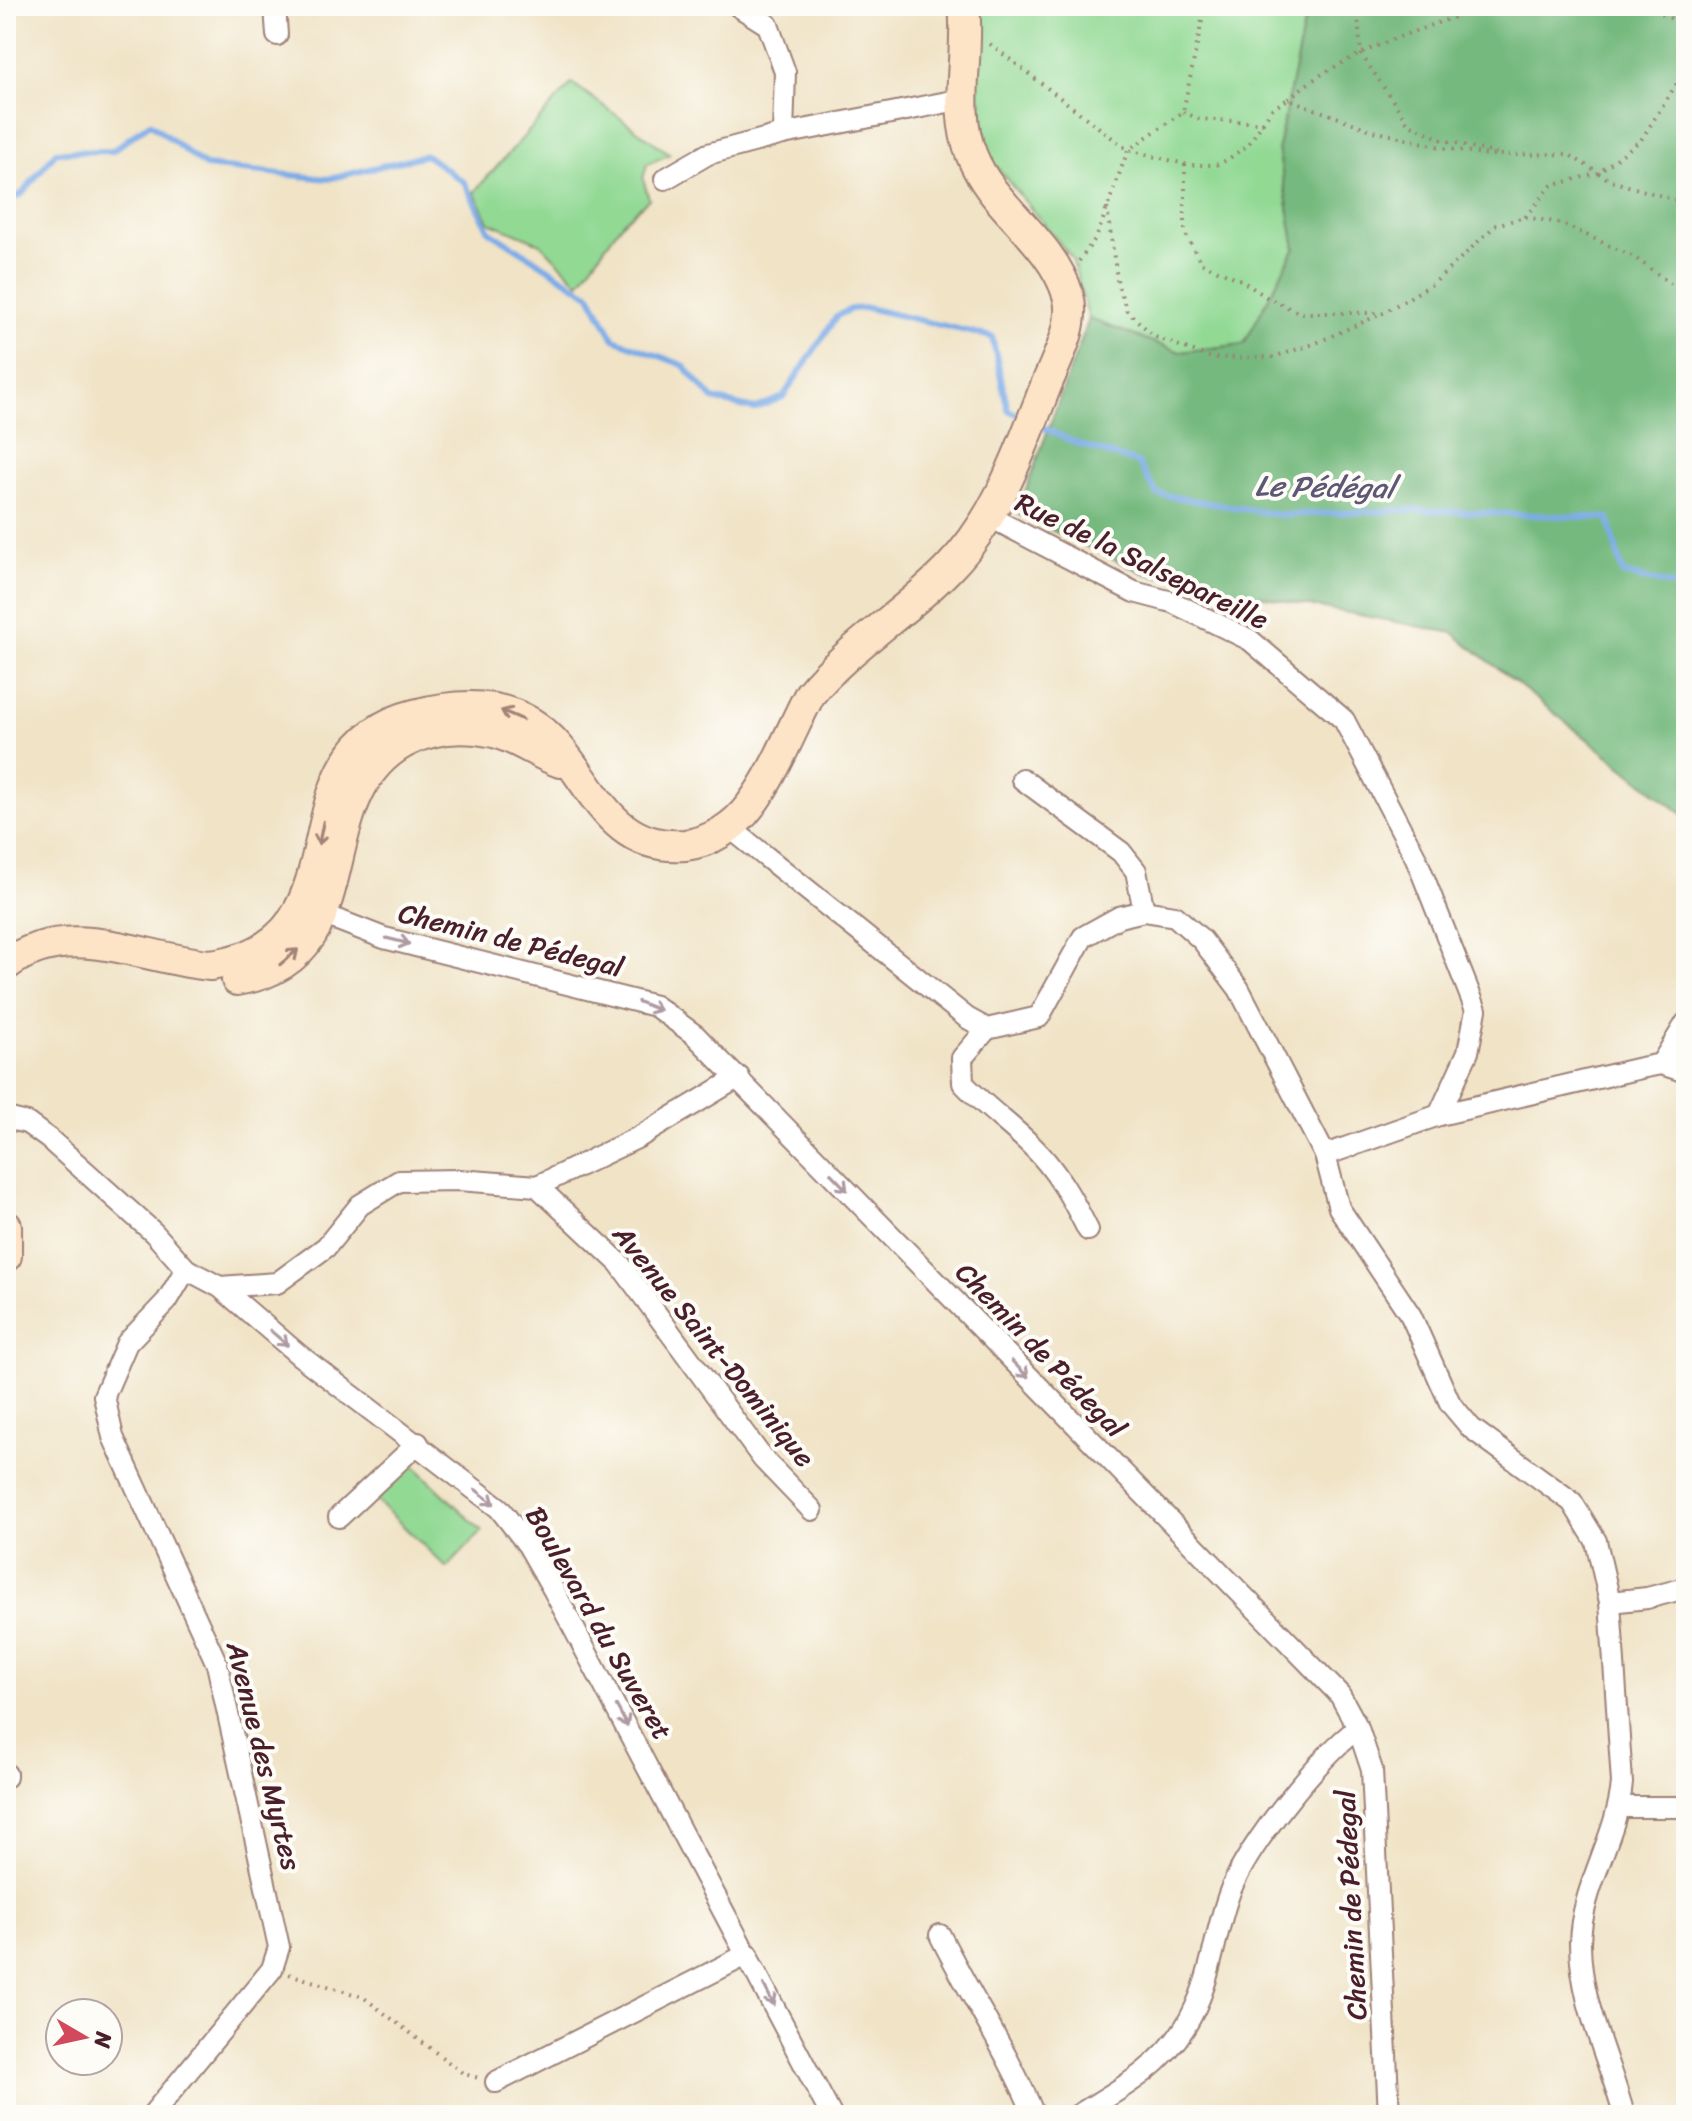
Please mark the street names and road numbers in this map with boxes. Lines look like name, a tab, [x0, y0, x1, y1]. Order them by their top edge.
street label: Rue de la Salsepareille	[1007, 478, 1277, 644]
street label: Chemin de Pédegal	[393, 888, 630, 992]
street label: Avenue Saint-Dominique	[599, 1212, 828, 1479]
street label: Chemin de Pédegal	[943, 1250, 1139, 1451]
street label: Boulevard du Suveret	[512, 1496, 686, 1750]
street label: Avenue des Myrtes	[212, 1635, 316, 1876]
street label: Chemin de Pédegal	[1320, 1788, 1381, 2021]

